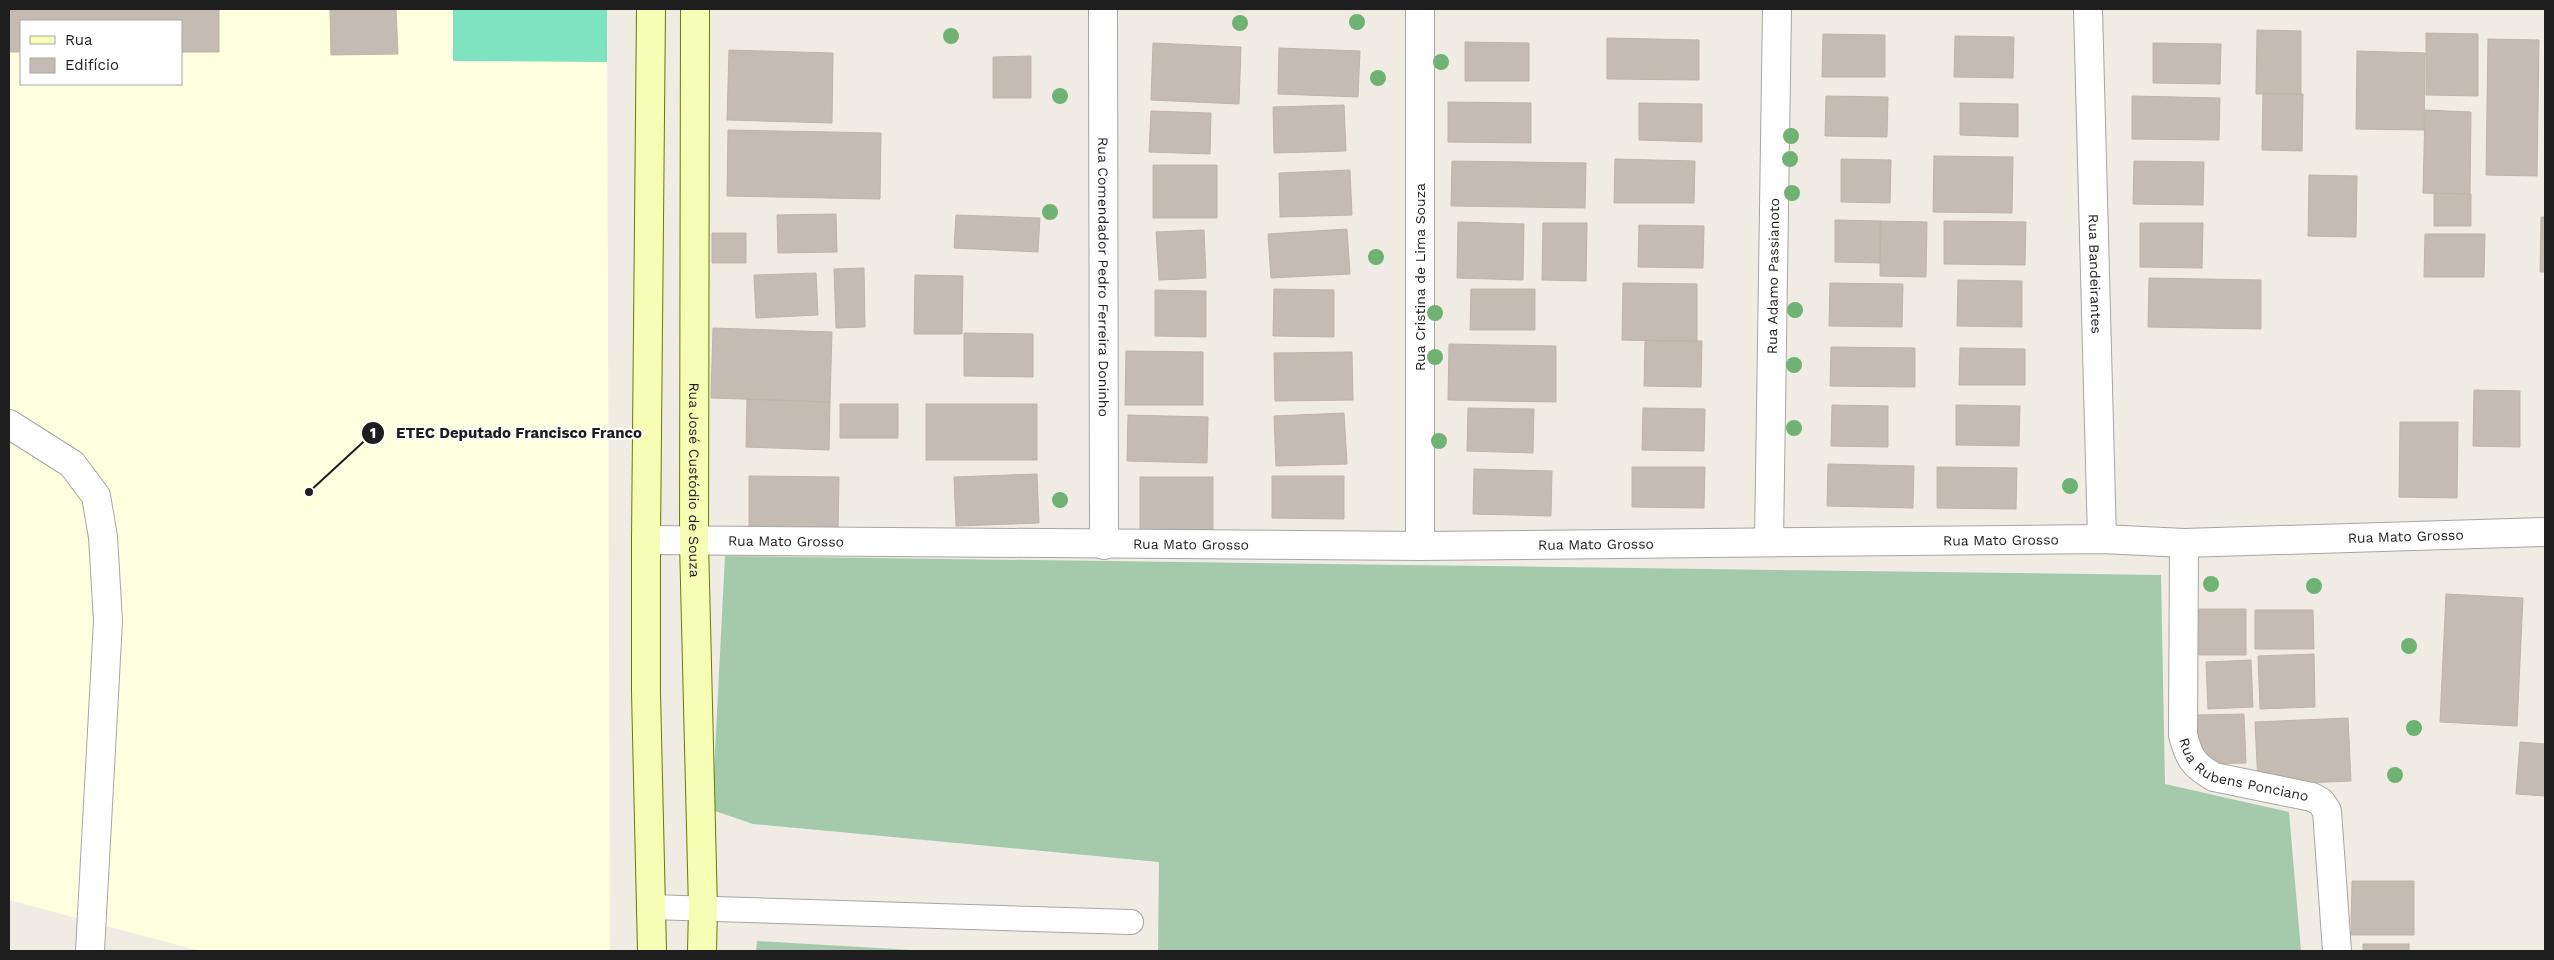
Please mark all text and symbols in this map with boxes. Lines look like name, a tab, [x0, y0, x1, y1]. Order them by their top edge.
legend	[20, 20, 182, 85]
text: Rua	[65, 31, 93, 49]
text: Edifício	[65, 56, 119, 74]
street label: Rua Comendador Pedro Ferreira Doninho	[1095, 137, 1112, 417]
street label: Rua Cristina de Lima Souza	[1412, 183, 1428, 371]
street label: Rua Adamo Passianoto	[1764, 198, 1782, 354]
street label: Rua Bandeirantes	[2085, 214, 2105, 334]
street label: Rua José Custódio de Souza	[686, 382, 703, 578]
callout: ETEC Deputado Francisco Franco	[361, 418, 652, 448]
text: 1	[370, 424, 376, 442]
text: ETEC Deputado Francisco Franco	[396, 424, 642, 442]
street label: Rua Mato Grosso	[2348, 526, 2464, 546]
street label: Rua Mato Grosso	[1943, 531, 2059, 549]
street label: Rua Mato Grosso	[728, 533, 844, 550]
street label: Rua Mato Grosso	[1133, 536, 1249, 553]
street label: Rua Mato Grosso	[1538, 536, 1654, 553]
street label: Rua Rubens Ponciano	[2176, 736, 2310, 804]

